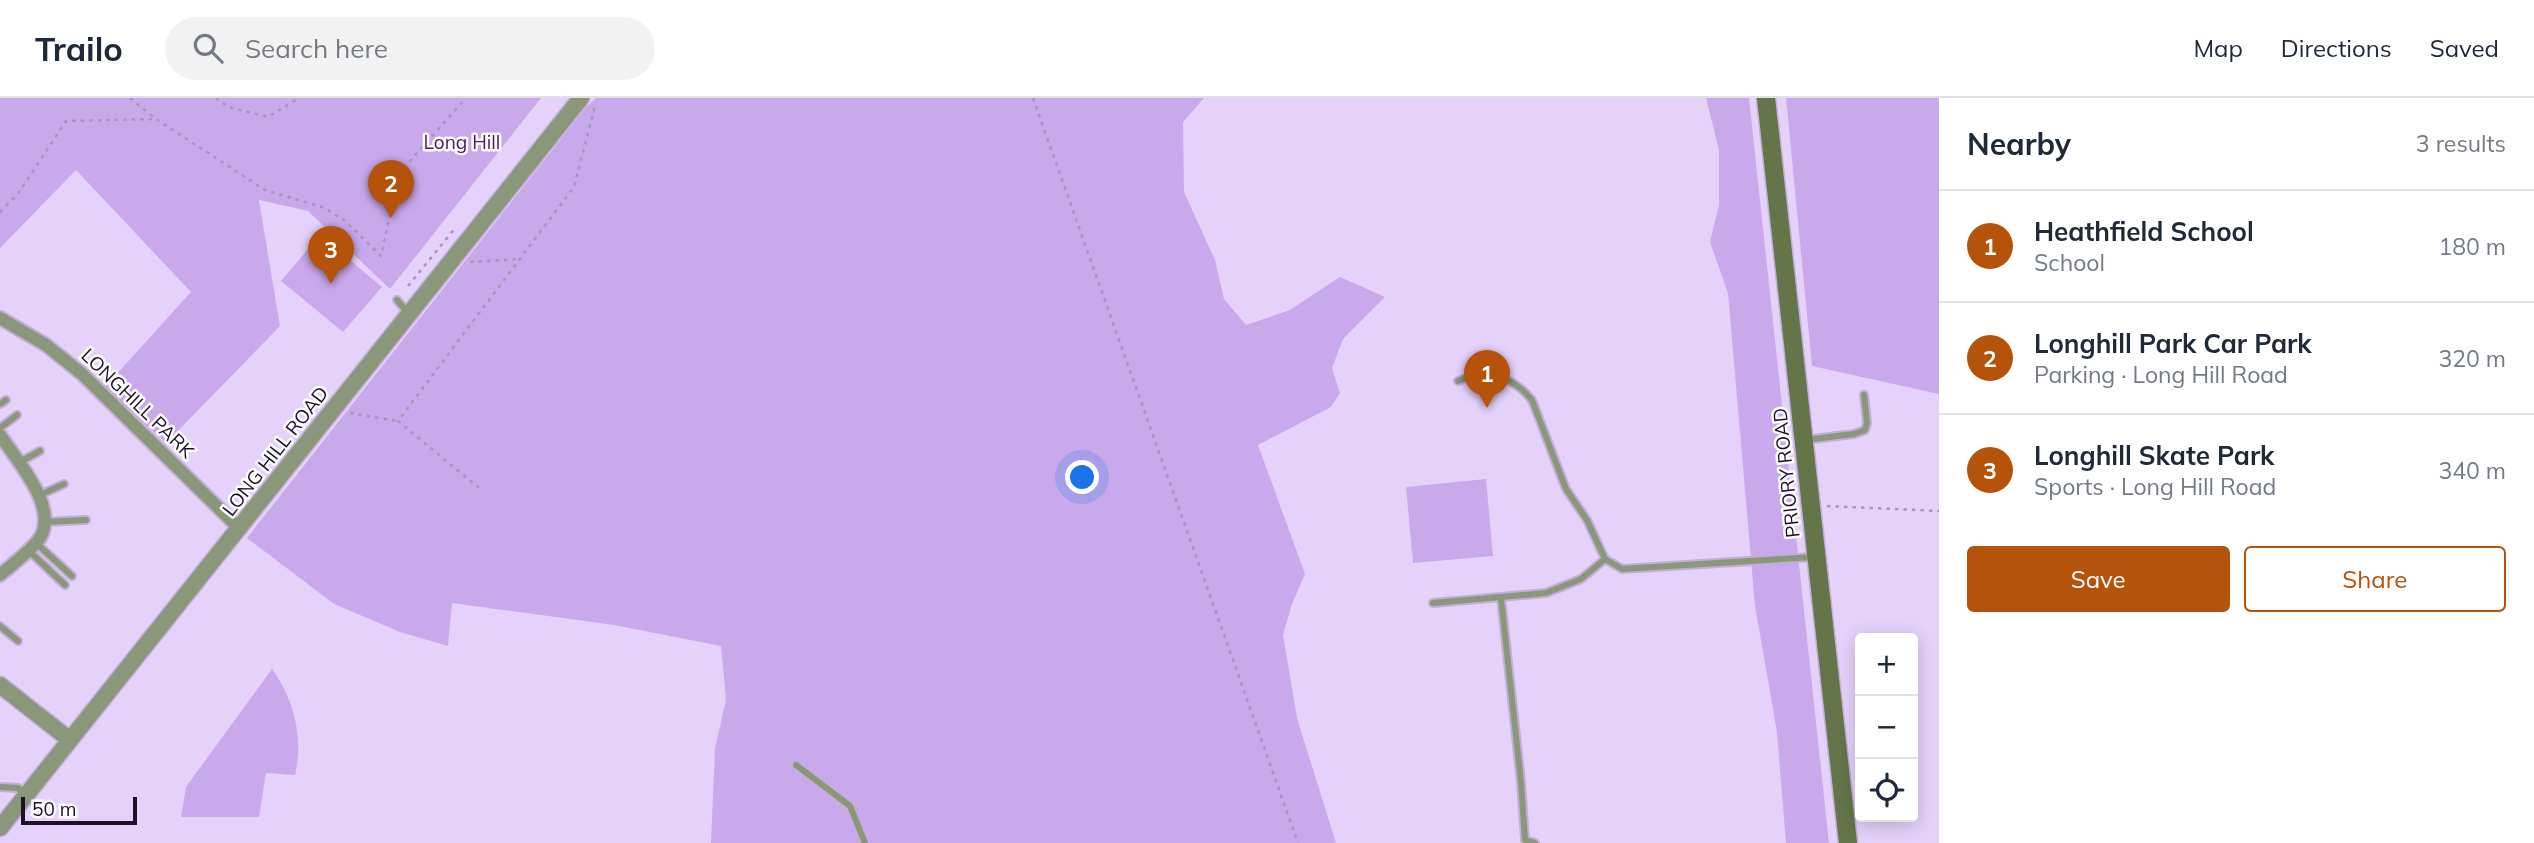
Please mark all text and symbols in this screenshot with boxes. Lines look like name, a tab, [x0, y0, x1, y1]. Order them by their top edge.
search box	[165, 17, 655, 80]
text: Trailo	[35, 28, 123, 69]
icon: search	[189, 29, 227, 67]
text: Search here	[245, 32, 388, 65]
text: Map	[2193, 33, 2243, 63]
text: Directions	[2281, 33, 2392, 63]
text: Saved	[2430, 33, 2499, 63]
text: Nearby	[1967, 125, 2071, 163]
text: 3 results	[2416, 129, 2506, 158]
park label: Long Hill	[424, 130, 500, 154]
pin: 2	[368, 160, 414, 218]
text: Heathfield School	[2034, 215, 2254, 248]
pin: 3	[308, 226, 354, 284]
text: 1	[1983, 232, 1997, 261]
text: 180 m	[2438, 232, 2506, 261]
text: School	[2034, 248, 2105, 277]
text: Longhill Park Car Park	[2034, 327, 2312, 360]
street label: LONGHILL PARK	[77, 343, 200, 464]
text: 2	[1983, 344, 1997, 373]
text: 320 m	[2438, 344, 2506, 373]
pin: 1	[1464, 350, 1510, 408]
text: Parking · Long Hill Road	[2034, 360, 2288, 389]
street label: LONG HILL ROAD	[217, 381, 333, 521]
street label: PRIORY ROAD	[1767, 407, 1805, 539]
text: Longhill Skate Park	[2034, 439, 2274, 472]
text: 3	[1983, 456, 1997, 485]
text: 340 m	[2438, 456, 2506, 485]
your location	[1065, 460, 1099, 494]
text: Sports · Long Hill Road	[2034, 472, 2276, 501]
button: Save	[1967, 546, 2230, 612]
button: Share	[2244, 546, 2506, 612]
map controls	[1855, 633, 1918, 822]
button: +	[1855, 633, 1918, 696]
button: −	[1855, 696, 1918, 759]
button: locate	[1855, 759, 1918, 822]
scale bar	[21, 794, 136, 826]
text: 50 m	[32, 797, 76, 821]

